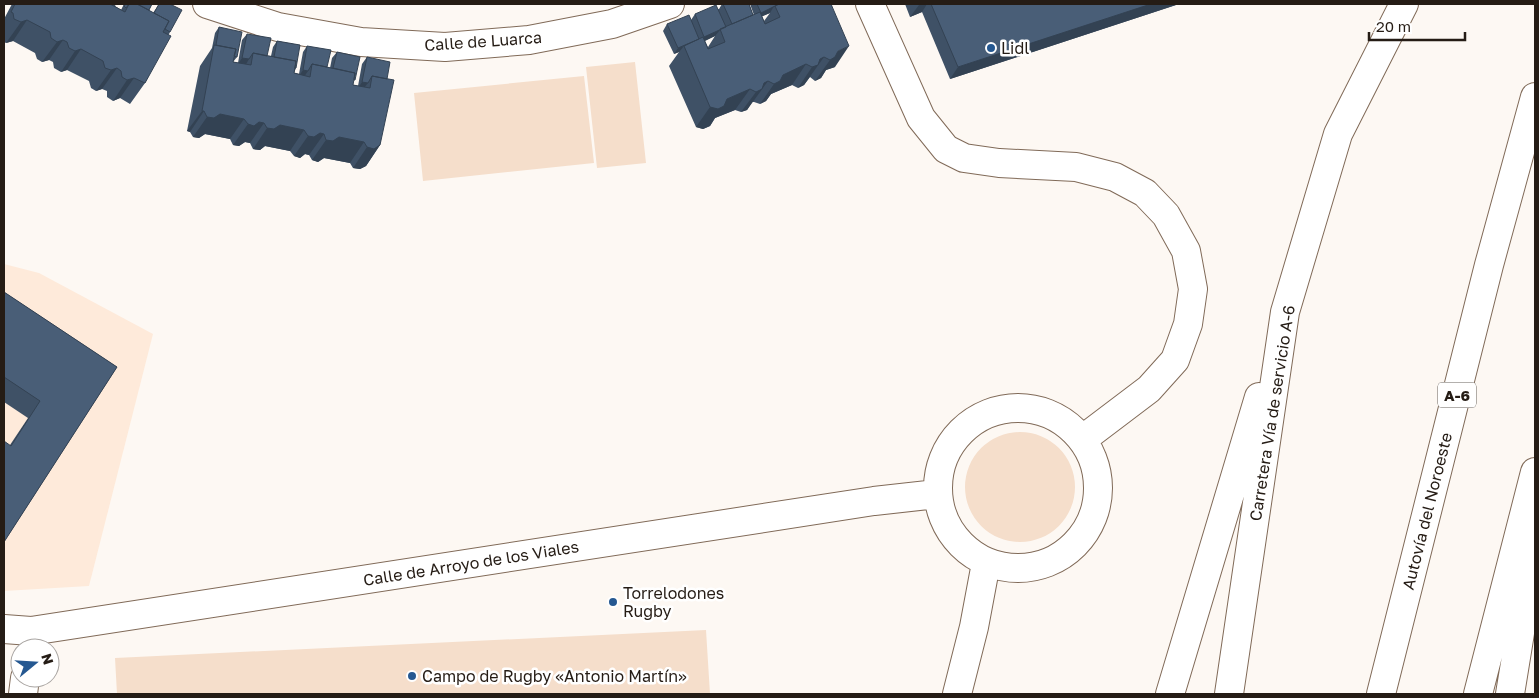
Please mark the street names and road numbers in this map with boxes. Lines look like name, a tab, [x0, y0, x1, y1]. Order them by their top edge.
street label: Calle de Luarca	[424, 27, 542, 55]
street label: Carretera Vía de servicio A-6	[1245, 304, 1299, 522]
road number: A-6	[1438, 382, 1476, 408]
street label: Autovía del Noroeste	[1398, 430, 1456, 592]
street label: Calle de Arroyo de los Viales	[362, 536, 580, 590]

